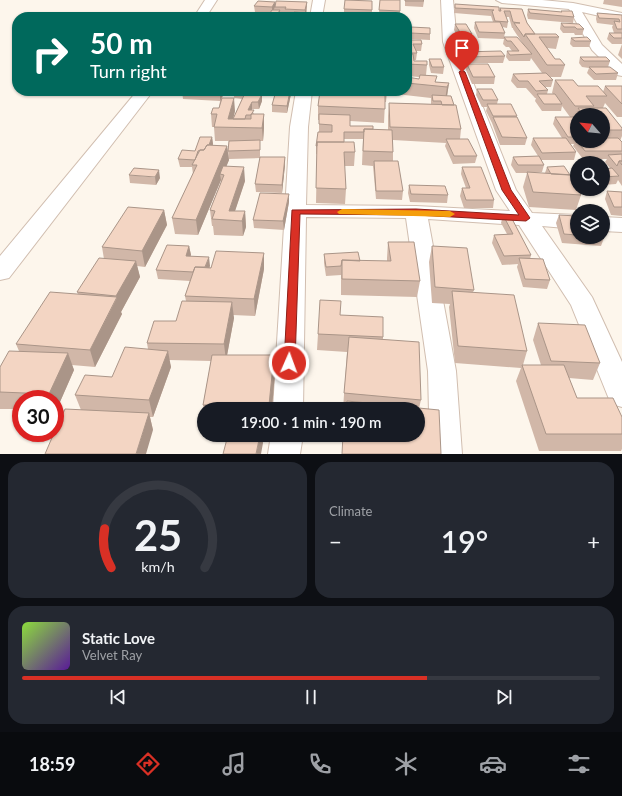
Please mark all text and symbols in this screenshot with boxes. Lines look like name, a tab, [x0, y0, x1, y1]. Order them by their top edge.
text: 50 m	[90, 26, 153, 60]
icon: right	[24, 28, 76, 80]
pin	[445, 31, 479, 72]
icon: arrive	[451, 37, 473, 59]
text: Turn right	[90, 60, 167, 82]
north arrow	[570, 108, 610, 148]
map controls	[570, 108, 610, 244]
button: search	[570, 156, 610, 196]
button: layers	[570, 204, 610, 244]
position arrow	[268, 342, 310, 384]
speed limit sign: 30	[12, 390, 64, 442]
text: 19:00 · 1 min · 190 m	[241, 413, 381, 431]
text: Climate	[329, 503, 372, 519]
text: 25	[133, 510, 182, 560]
text: 19°	[441, 523, 488, 559]
text: −	[329, 528, 342, 555]
text: +	[587, 528, 600, 555]
text: km/h	[141, 558, 174, 575]
text: Static Love	[82, 629, 155, 647]
text: Velvet Ray	[82, 647, 142, 663]
icon: previous	[107, 686, 129, 708]
icon: pause	[300, 686, 322, 708]
icon: next	[493, 686, 515, 708]
icon: directions	[134, 750, 162, 778]
icon: music	[220, 750, 248, 778]
icon: phone	[306, 750, 334, 778]
icon: climate	[392, 750, 420, 778]
icon: car	[479, 750, 507, 778]
icon: filters	[565, 750, 593, 778]
text: 18:59	[29, 753, 76, 775]

